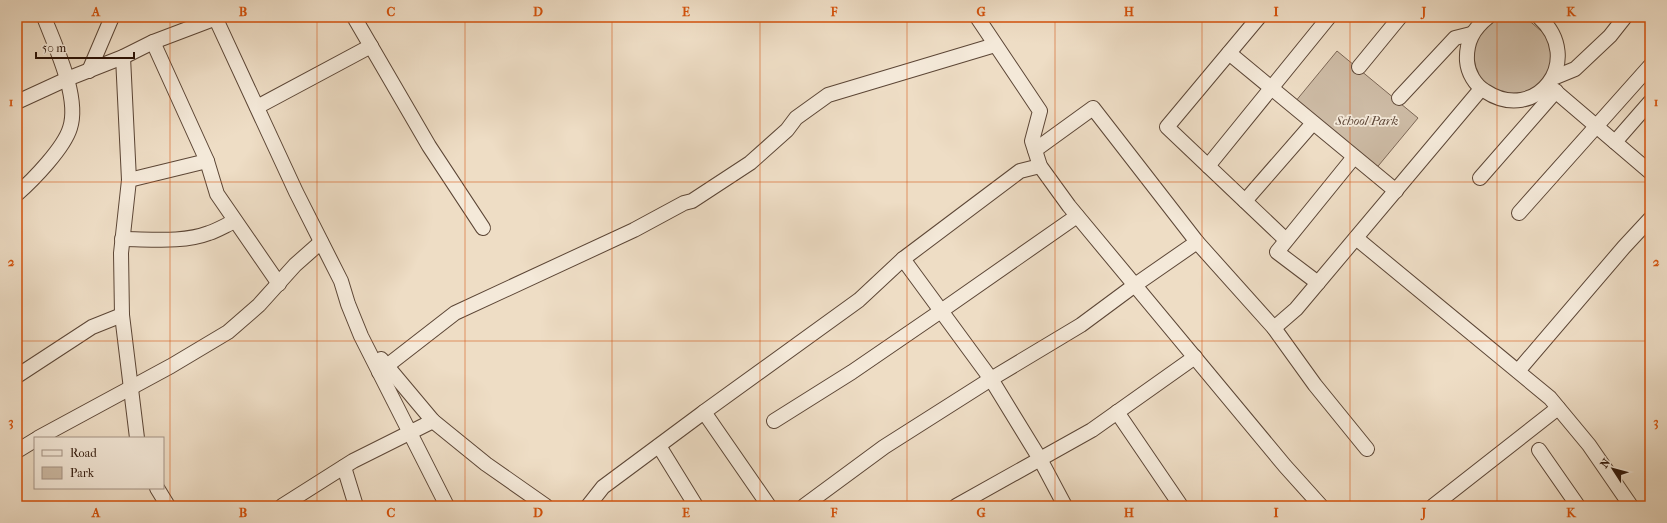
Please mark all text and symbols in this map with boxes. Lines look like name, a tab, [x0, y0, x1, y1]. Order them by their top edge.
text: A	[91, 4, 101, 19]
text: B	[239, 4, 248, 19]
text: C	[387, 4, 396, 19]
text: D	[533, 4, 543, 19]
text: E	[682, 4, 690, 19]
text: F	[830, 4, 838, 19]
text: G	[976, 4, 986, 19]
text: H	[1124, 4, 1135, 19]
text: I	[1273, 4, 1279, 19]
text: J	[1420, 4, 1427, 20]
text: K	[1566, 4, 1577, 19]
scale bar	[36, 34, 134, 60]
text: 50 m	[42, 41, 66, 55]
text: 1	[9, 94, 14, 109]
text: 1	[1654, 94, 1659, 109]
park label: School Park	[1335, 113, 1399, 128]
text: 2	[8, 254, 15, 269]
text: 2	[1653, 254, 1660, 269]
text: 3	[8, 414, 14, 430]
text: 3	[1653, 414, 1659, 430]
legend	[34, 437, 164, 489]
text: Road	[70, 446, 97, 460]
north arrow	[1593, 449, 1633, 489]
text: N	[1598, 456, 1613, 471]
text: Park	[70, 466, 95, 480]
text: A	[91, 505, 101, 520]
text: B	[239, 505, 248, 520]
text: C	[387, 505, 396, 520]
text: D	[533, 505, 543, 520]
text: E	[682, 505, 690, 520]
text: F	[830, 505, 838, 520]
text: G	[976, 505, 986, 520]
text: H	[1124, 505, 1135, 520]
text: I	[1273, 505, 1279, 520]
text: J	[1420, 505, 1427, 521]
text: K	[1566, 505, 1577, 520]

